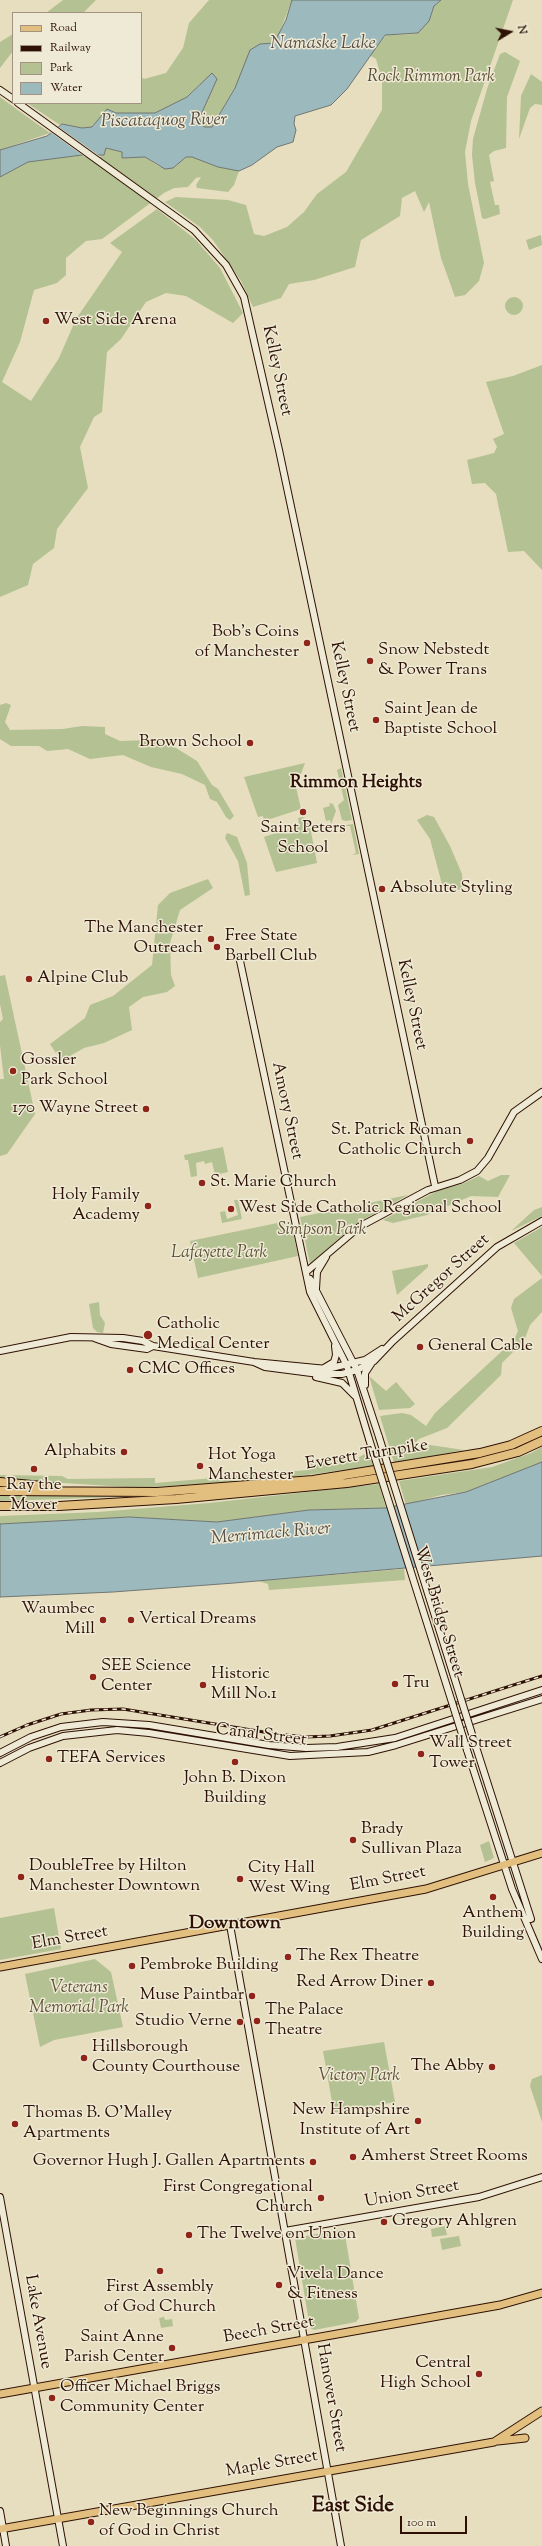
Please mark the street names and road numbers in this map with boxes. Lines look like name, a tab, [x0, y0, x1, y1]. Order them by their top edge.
street label: Kelley Street	[256, 324, 296, 418]
street label: Kelley Street	[324, 640, 364, 734]
street label: Kelley Street	[391, 958, 431, 1052]
street label: Amory Street	[266, 1060, 306, 1162]
street label: McGregor Street	[390, 1230, 494, 1328]
street label: Everett Turnpike	[304, 1436, 430, 1476]
street label: West Bridge Street	[408, 1544, 468, 1680]
street label: Canal Street	[214, 1720, 308, 1752]
street label: Elm Street	[348, 1863, 428, 1897]
street label: Elm Street	[31, 1922, 109, 1956]
street label: Union Street	[363, 2177, 461, 2213]
street label: Lake Avenue	[19, 2273, 55, 2371]
street label: Beech Street	[222, 2313, 316, 2349]
street label: Hanover Street	[310, 2342, 350, 2454]
street label: Maple Street	[225, 2447, 319, 2483]

